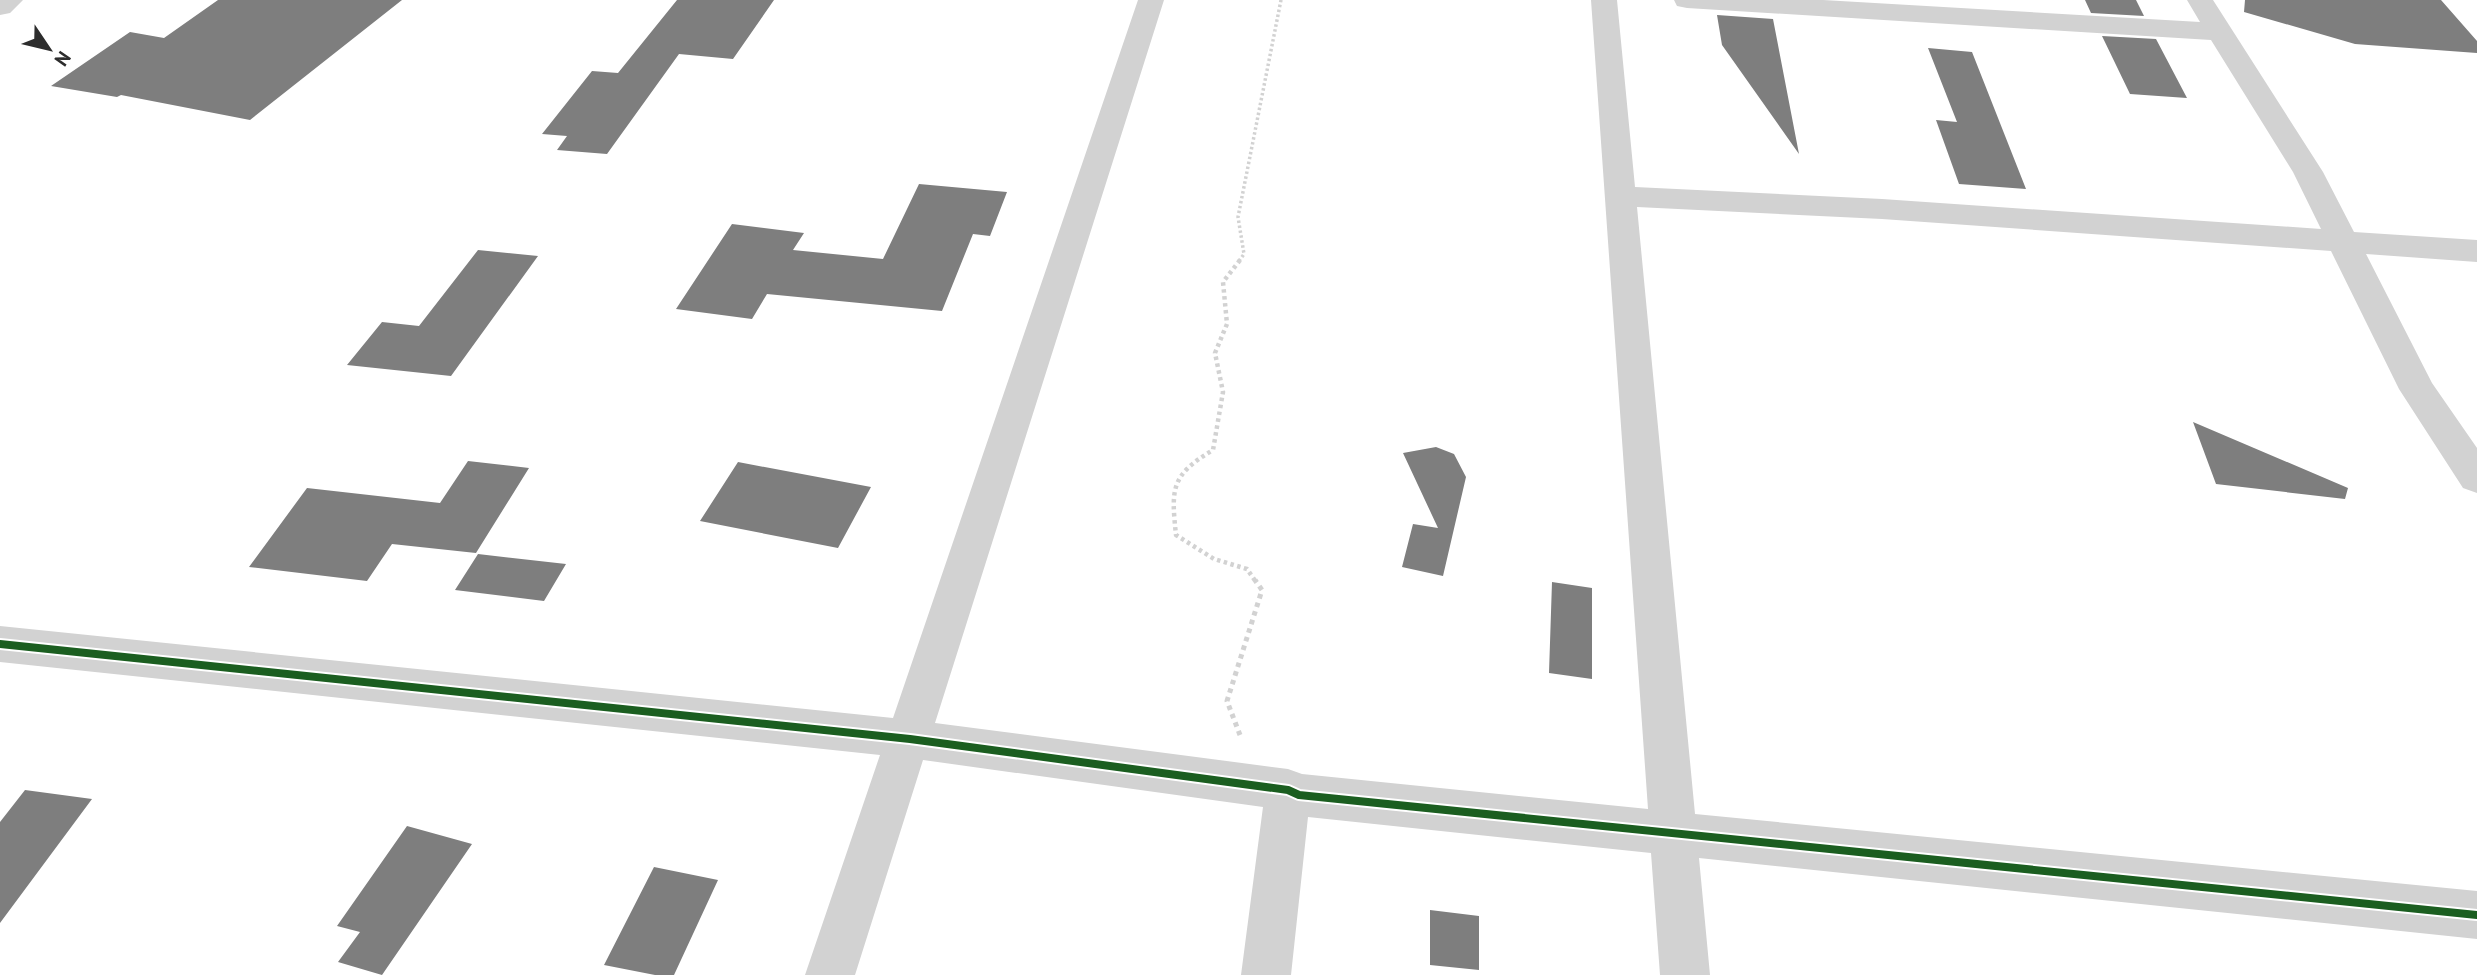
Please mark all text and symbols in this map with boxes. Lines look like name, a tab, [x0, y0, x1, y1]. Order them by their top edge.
north arrow	[14, 14, 84, 84]
text: N	[50, 47, 76, 71]

